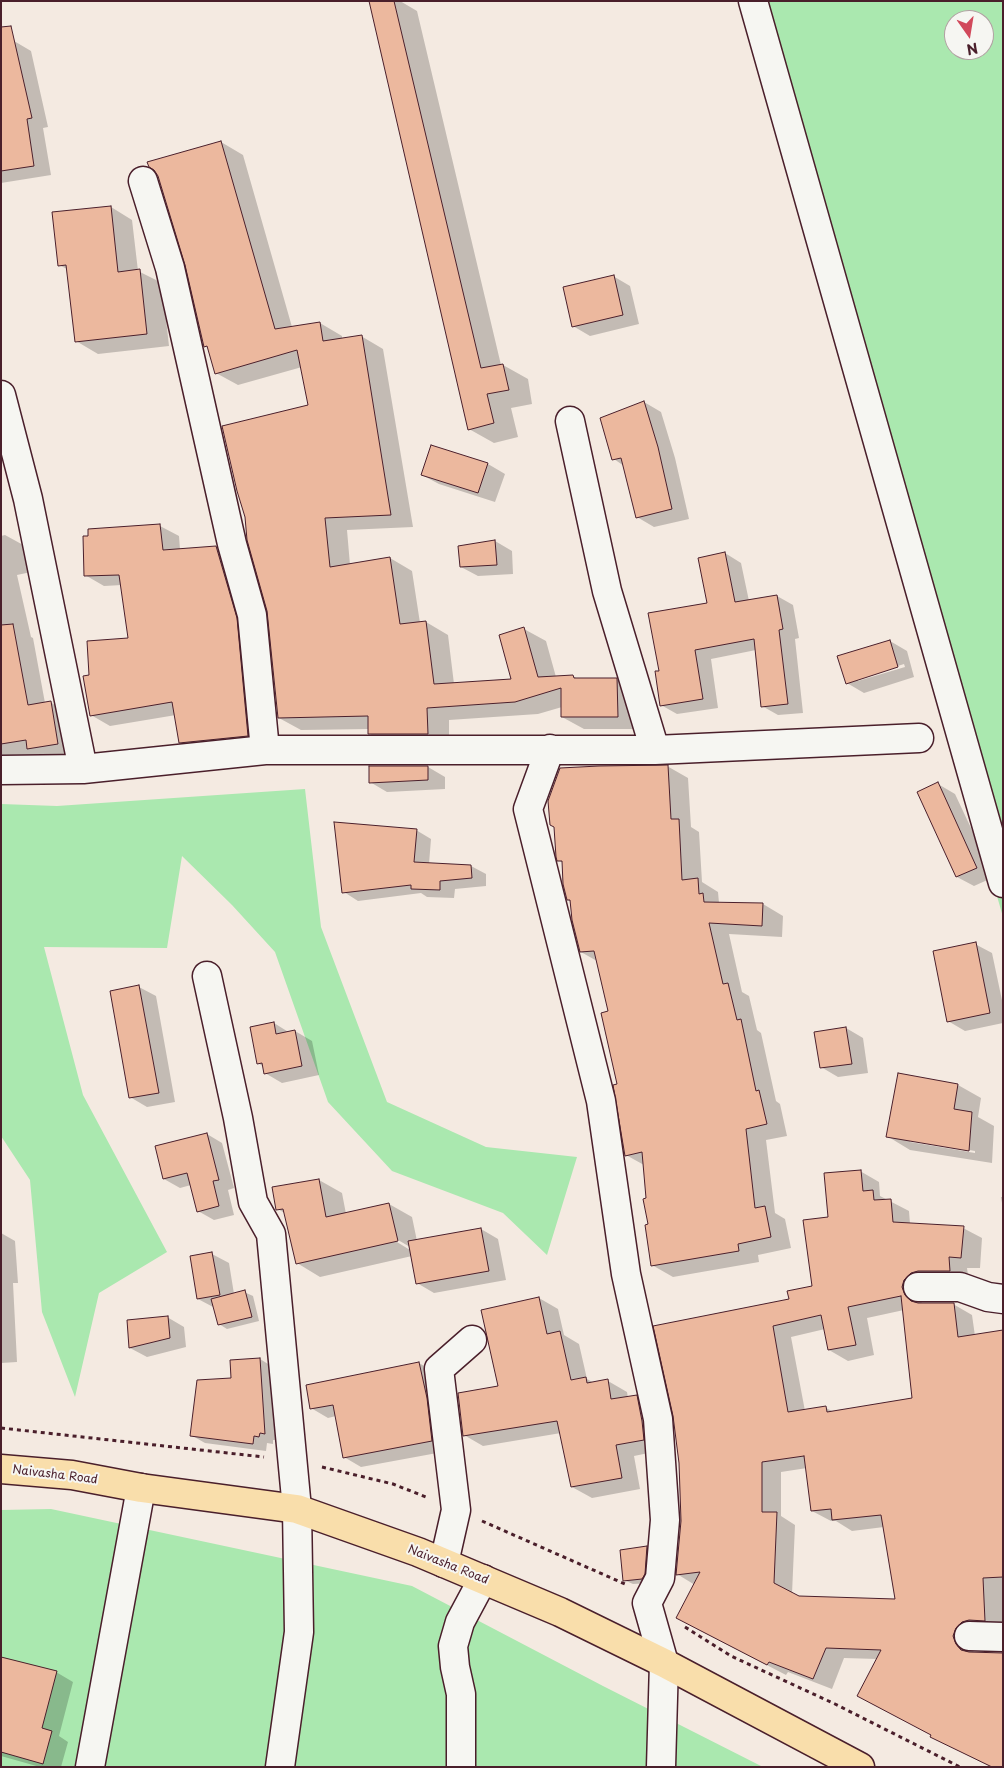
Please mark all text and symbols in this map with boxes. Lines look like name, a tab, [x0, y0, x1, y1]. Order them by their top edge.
north arrow	[944, 10, 994, 60]
text: N	[964, 38, 980, 61]
street label: Naivasha Road	[11, 1463, 99, 1487]
street label: Naivasha Road	[405, 1542, 491, 1588]

